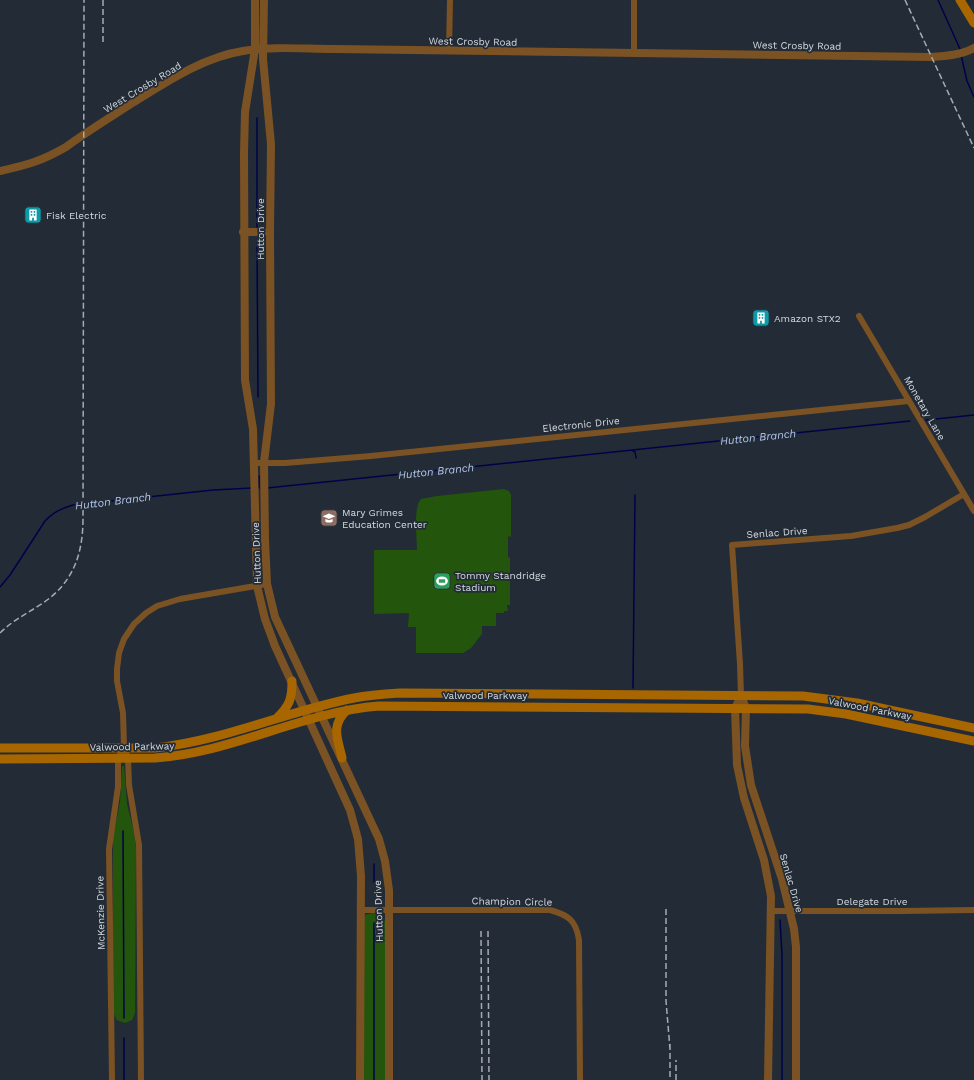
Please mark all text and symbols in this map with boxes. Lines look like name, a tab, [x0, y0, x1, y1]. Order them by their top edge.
street label: West Crosby Road	[428, 35, 517, 48]
street label: West Crosby Road	[752, 39, 841, 52]
street label: West Crosby Road	[101, 60, 183, 115]
street label: Hutton Drive	[255, 198, 266, 260]
building icon: Fisk Electric	[23, 205, 43, 225]
place label: Fisk Electric	[46, 210, 107, 221]
building icon: Amazon STX2	[751, 308, 771, 328]
place label: Amazon STX2	[774, 313, 841, 324]
street label: Monetary Lane	[902, 374, 947, 442]
street label: Electronic Drive	[542, 415, 620, 434]
water label: Hutton Branch	[719, 427, 797, 448]
water label: Hutton Branch	[397, 461, 475, 482]
water label: Hutton Branch	[74, 490, 152, 513]
place label: Mary Grimes Education Center	[342, 507, 427, 530]
school or university icon: Mary Grimes Education Center	[319, 508, 339, 528]
street label: Hutton Drive	[250, 522, 263, 584]
street label: Senlac Drive	[746, 525, 808, 540]
place label: Tommy Standridge Stadium	[455, 570, 546, 593]
sports icon: Tommy Standridge Stadium	[432, 571, 452, 591]
street label: Valwood Parkway	[443, 690, 528, 701]
street label: Valwood Parkway	[827, 695, 913, 722]
street label: Valwood Parkway	[90, 740, 175, 753]
street label: Senlac Drive	[778, 852, 805, 914]
street label: McKenzie Drive	[94, 876, 107, 950]
street label: Hutton Drive	[372, 880, 385, 942]
street label: Champion Circle	[472, 895, 553, 908]
street label: Delegate Drive	[837, 896, 908, 907]

